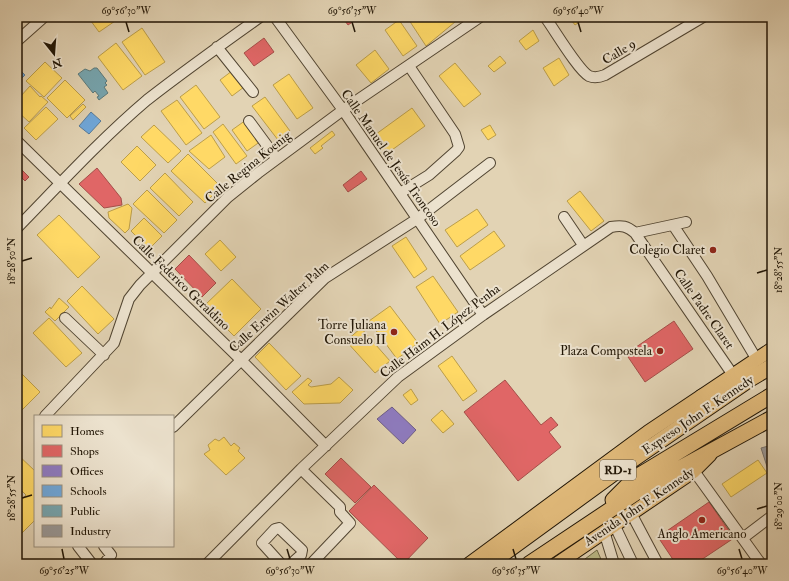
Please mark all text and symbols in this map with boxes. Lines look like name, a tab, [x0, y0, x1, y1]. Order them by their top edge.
text: 69°56'30"W	[101, 5, 151, 17]
text: 69°56'35"W	[328, 5, 377, 17]
text: 69°56'40"W	[553, 5, 604, 17]
north arrow	[34, 34, 74, 74]
street label: Calle 9	[599, 36, 639, 68]
text: N	[49, 55, 64, 71]
street label: Calle Manuel de Jesús Troncoso	[337, 86, 445, 230]
street label: Calle Regina Koenig	[202, 127, 295, 207]
street label: Calle Federico Geraldino	[129, 232, 233, 334]
text: 18°28'50"N	[6, 238, 18, 284]
place label: Colegio Claret	[629, 242, 705, 258]
marker: Colegio Claret	[708, 245, 718, 255]
text: 18°28'55"N	[773, 247, 785, 293]
street label: Calle Erwin Walter Palm	[226, 258, 332, 356]
street label: Calle Padre Claret	[670, 266, 738, 352]
street label: Calle Haim H. López Penha	[377, 280, 504, 382]
place label: Torre Juliana Consuelo II	[318, 317, 387, 348]
marker: Torre Juliana Consuelo II	[389, 327, 399, 337]
place label: Plaza Compostela	[560, 343, 653, 360]
marker: Plaza Compostela	[655, 346, 665, 356]
street label: Expreso John F. Kennedy	[639, 372, 757, 459]
legend	[34, 415, 174, 547]
text: Homes	[70, 424, 104, 439]
text: Shops	[70, 444, 99, 459]
road number: RD-1	[600, 460, 636, 480]
text: Offices	[70, 464, 103, 479]
street label: Avenida John F. Kennedy	[580, 464, 698, 551]
text: 18°28'55"N	[6, 475, 18, 521]
text: 18°29'00"N	[773, 482, 785, 530]
text: Schools	[70, 484, 107, 499]
text: Public	[70, 504, 100, 519]
marker: Anglo Americano	[697, 515, 707, 525]
text: Industry	[70, 524, 112, 539]
place label: Anglo Americano	[656, 526, 747, 542]
text: 69°56'25"W	[39, 565, 90, 577]
text: 69°56'30"W	[265, 565, 315, 577]
text: 69°56'35"W	[492, 565, 541, 577]
text: 69°56'40"W	[717, 565, 768, 577]

